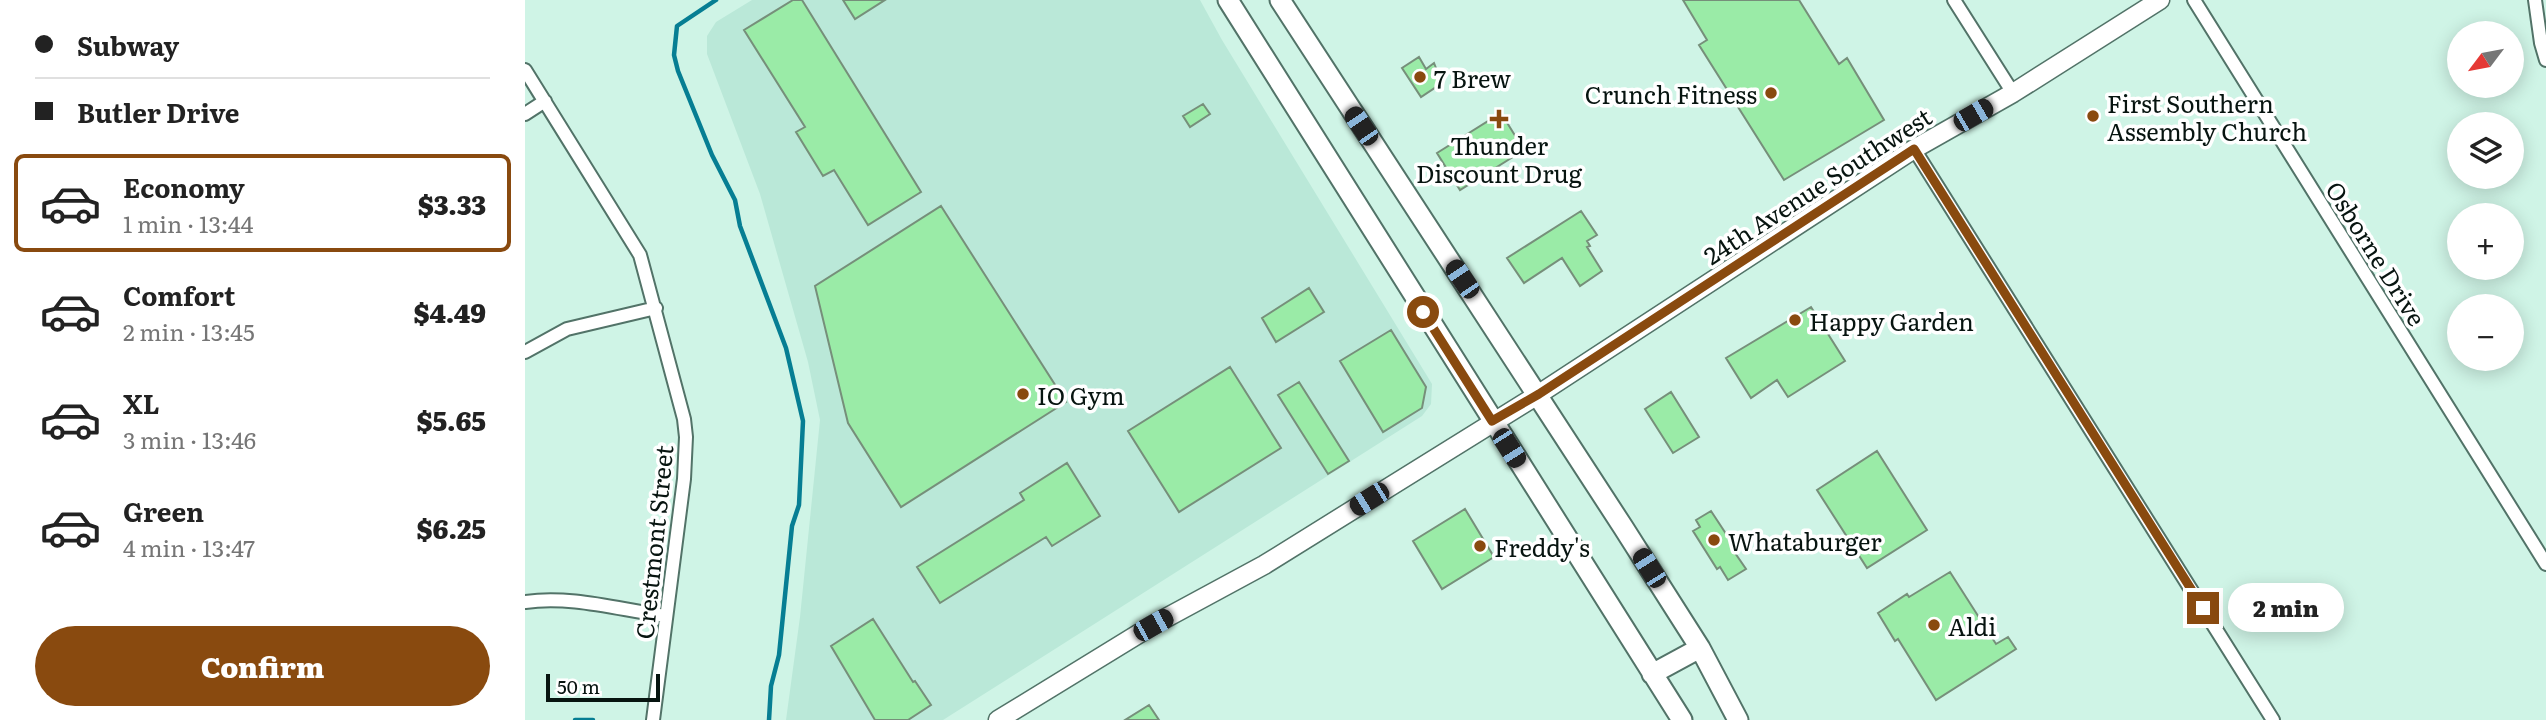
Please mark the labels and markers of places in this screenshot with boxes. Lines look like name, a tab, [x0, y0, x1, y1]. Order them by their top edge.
place label: 7 Brew	[1434, 60, 1511, 95]
marker: 7 Brew	[1412, 69, 1428, 85]
place label: Crunch Fitness	[1585, 76, 1757, 111]
marker: Crunch Fitness	[1763, 85, 1779, 101]
place label: First Southern Assembly Church	[2107, 85, 2307, 148]
marker: First Southern Assembly Church	[2085, 108, 2101, 124]
marker: Thunder Discount Drug	[1491, 111, 1507, 127]
place label: Thunder Discount Drug	[1416, 127, 1583, 190]
place label: Happy Garden	[1809, 303, 1974, 338]
marker: Happy Garden	[1787, 312, 1803, 328]
place label: IO Gym	[1037, 377, 1125, 412]
marker: IO Gym	[1015, 386, 1031, 402]
place label: Whataburger	[1728, 523, 1882, 558]
place label: Freddy's	[1494, 529, 1590, 564]
marker: Whataburger	[1706, 532, 1722, 548]
marker: Freddy's	[1472, 538, 1488, 554]
place label: Aldi	[1948, 608, 1996, 643]
marker: Aldi	[1926, 617, 1942, 633]

